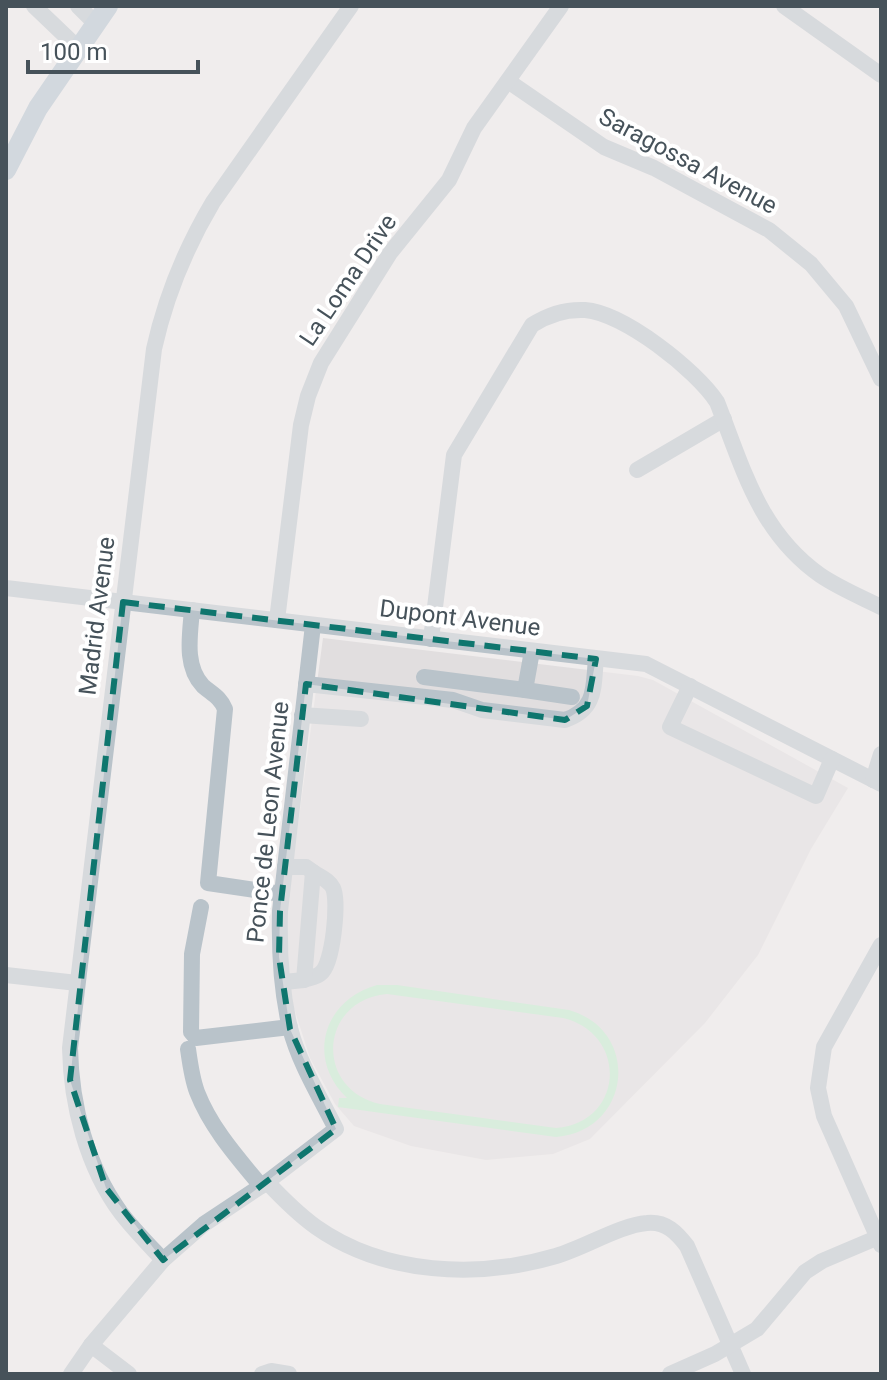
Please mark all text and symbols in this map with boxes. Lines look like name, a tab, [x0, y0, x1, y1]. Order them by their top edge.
scale bar	[28, 24, 198, 74]
text: 100 m	[40, 38, 107, 66]
street label: Saragossa Avenue	[594, 102, 782, 220]
street label: La Loma Drive	[294, 209, 402, 351]
street label: Madrid Avenue	[73, 535, 121, 697]
street label: Dupont Avenue	[378, 594, 542, 642]
street label: Ponce de Leon Avenue	[241, 700, 295, 944]

